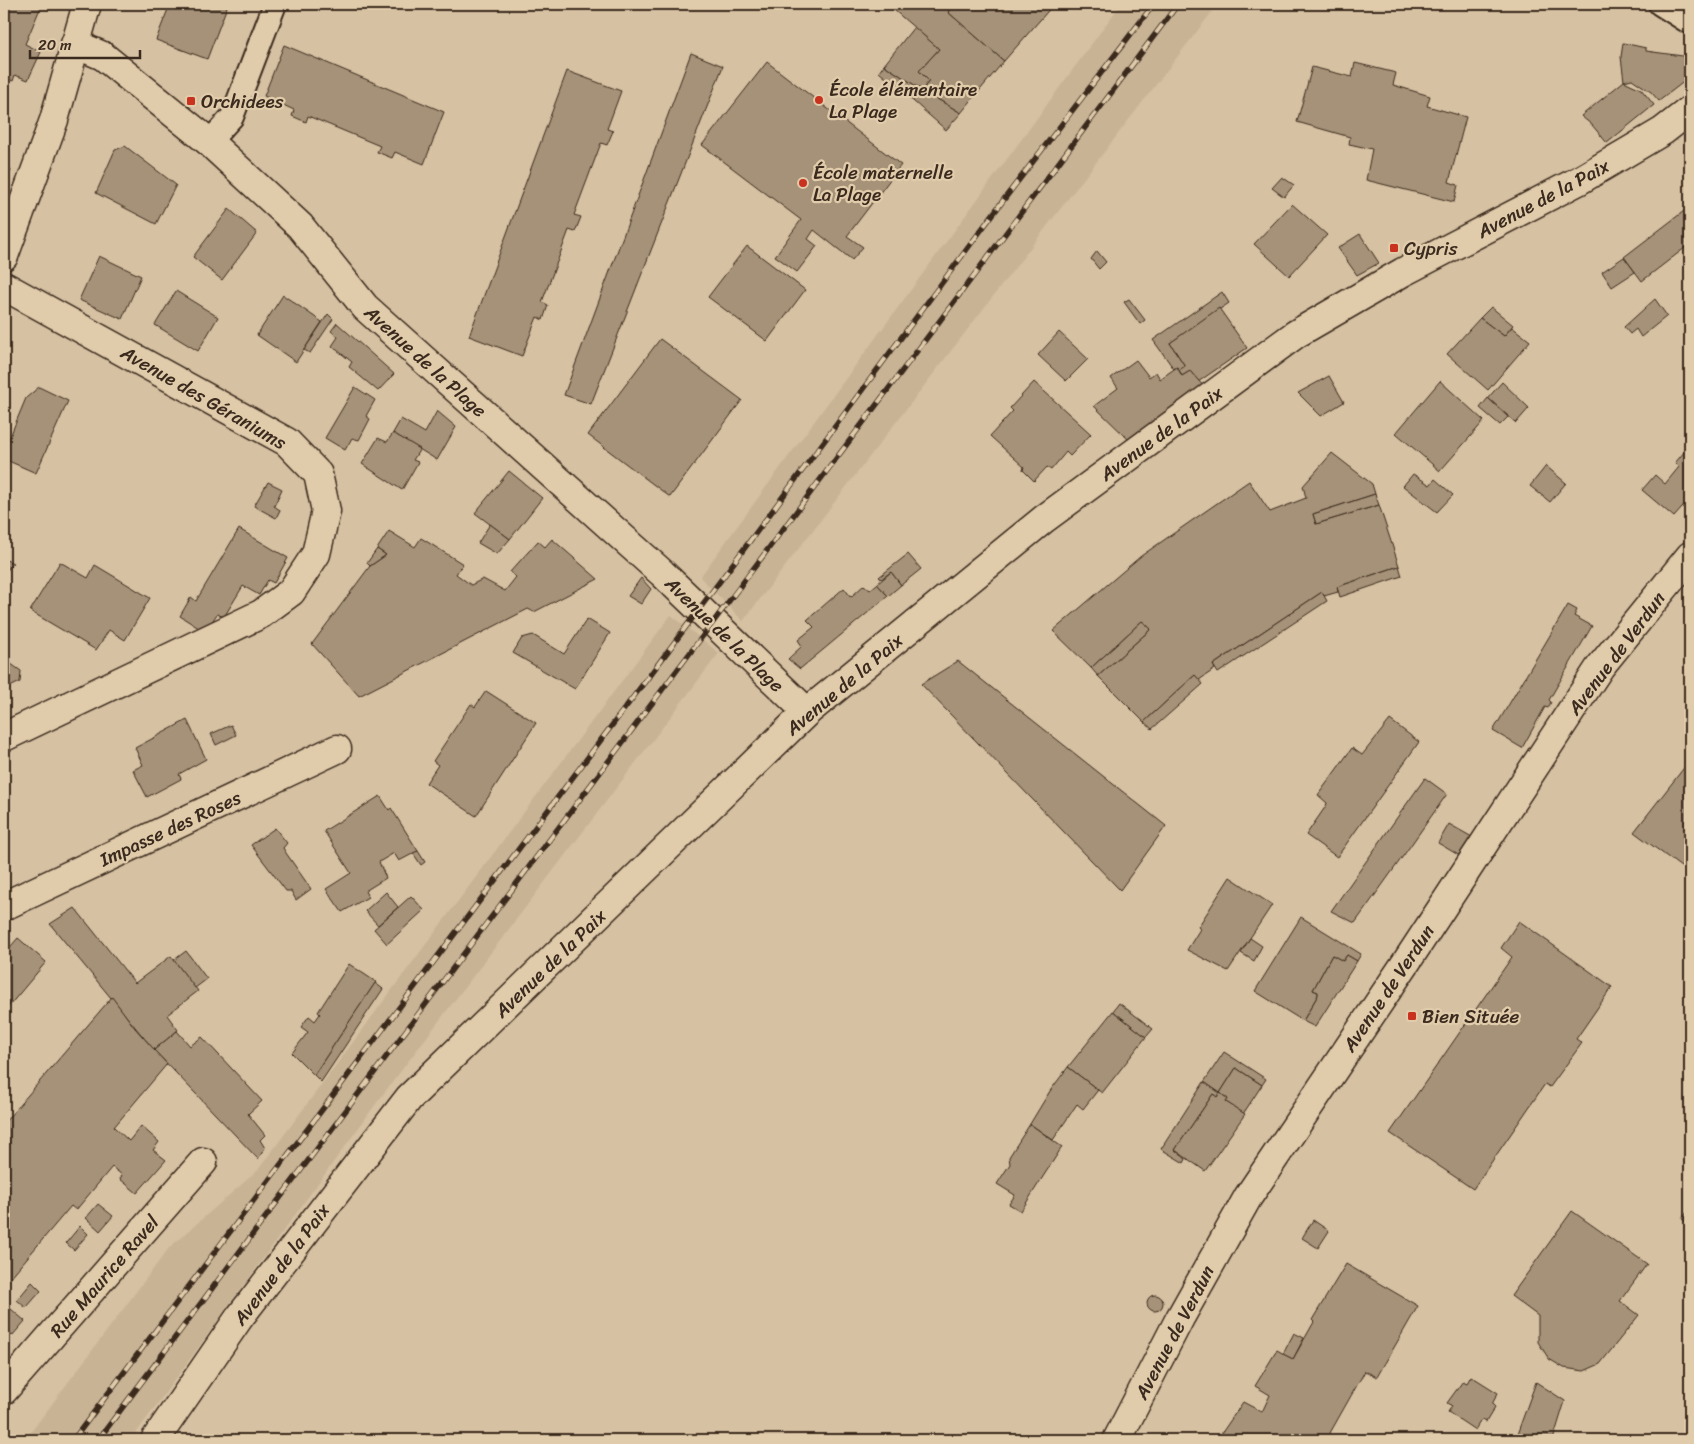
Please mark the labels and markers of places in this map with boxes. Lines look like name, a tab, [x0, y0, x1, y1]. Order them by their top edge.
place label: École élémentaire La Plage	[829, 73, 977, 128]
place label: Orchidees	[201, 85, 284, 118]
marker: École élémentaire La Plage	[813, 94, 825, 106]
marker: Orchidees	[185, 95, 197, 107]
place label: École maternelle La Plage	[813, 156, 953, 211]
marker: École maternelle La Plage	[797, 177, 809, 189]
place label: Cypris	[1404, 232, 1458, 265]
marker: Cypris	[1388, 242, 1400, 254]
place label: Bien Située	[1422, 1000, 1520, 1033]
marker: Bien Située	[1406, 1010, 1418, 1022]

